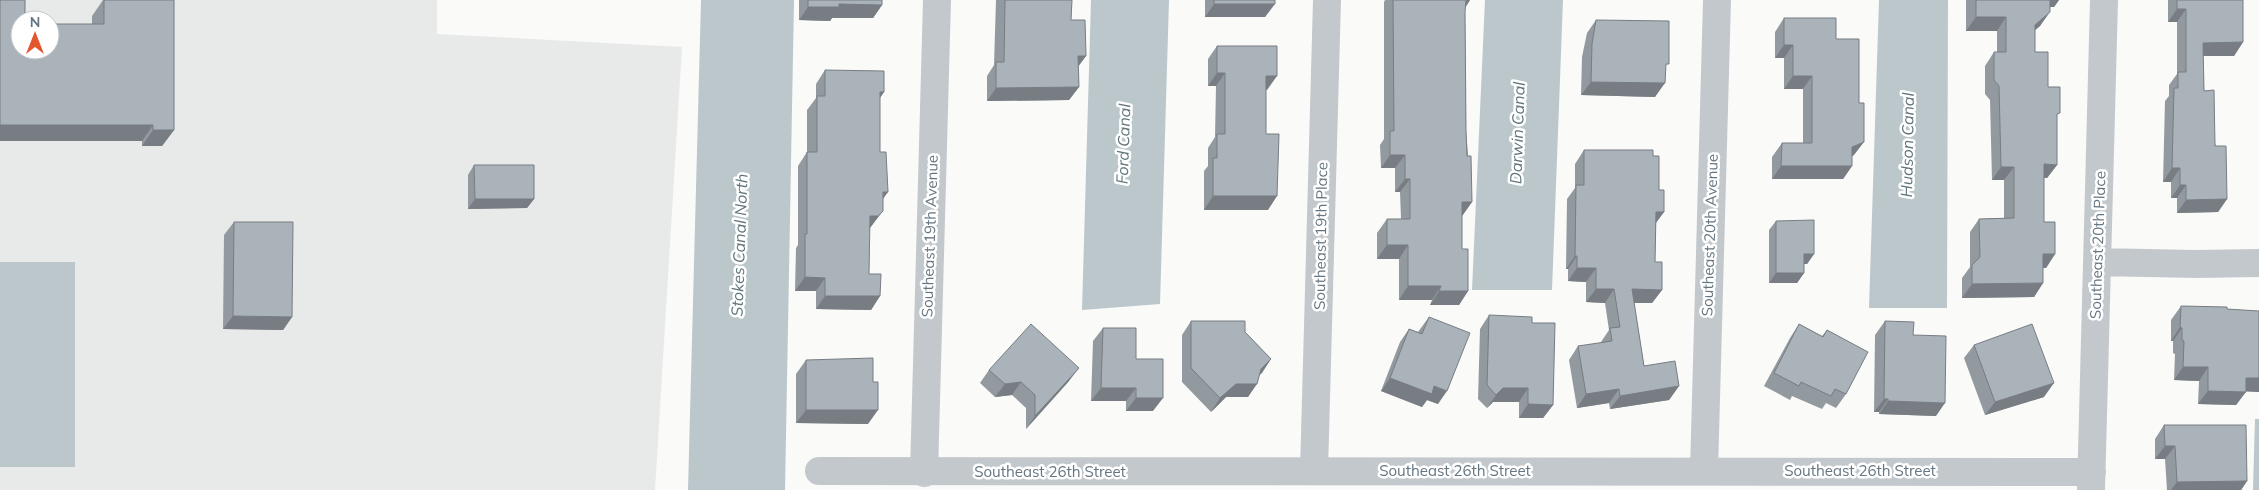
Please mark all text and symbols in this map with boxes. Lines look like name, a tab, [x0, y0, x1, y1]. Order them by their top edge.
north arrow	[10, 10, 60, 60]
text: N	[30, 13, 40, 31]
water label: Darwin Canal	[1505, 81, 1529, 184]
water label: Hudson Canal	[1896, 92, 1918, 198]
water label: Ford Canal	[1112, 103, 1134, 185]
street label: Southeast 20th Avenue	[1697, 153, 1722, 317]
street label: Southeast 19th Avenue	[917, 154, 942, 318]
street label: Southeast 19th Place	[1310, 162, 1331, 310]
street label: Southeast 20th Place	[2085, 171, 2110, 319]
water label: Stokes Canal North	[727, 173, 751, 317]
street label: Southeast 26th Street	[1379, 461, 1531, 480]
street label: Southeast 26th Street	[1784, 461, 1936, 480]
street label: Southeast 26th Street	[974, 462, 1126, 481]

